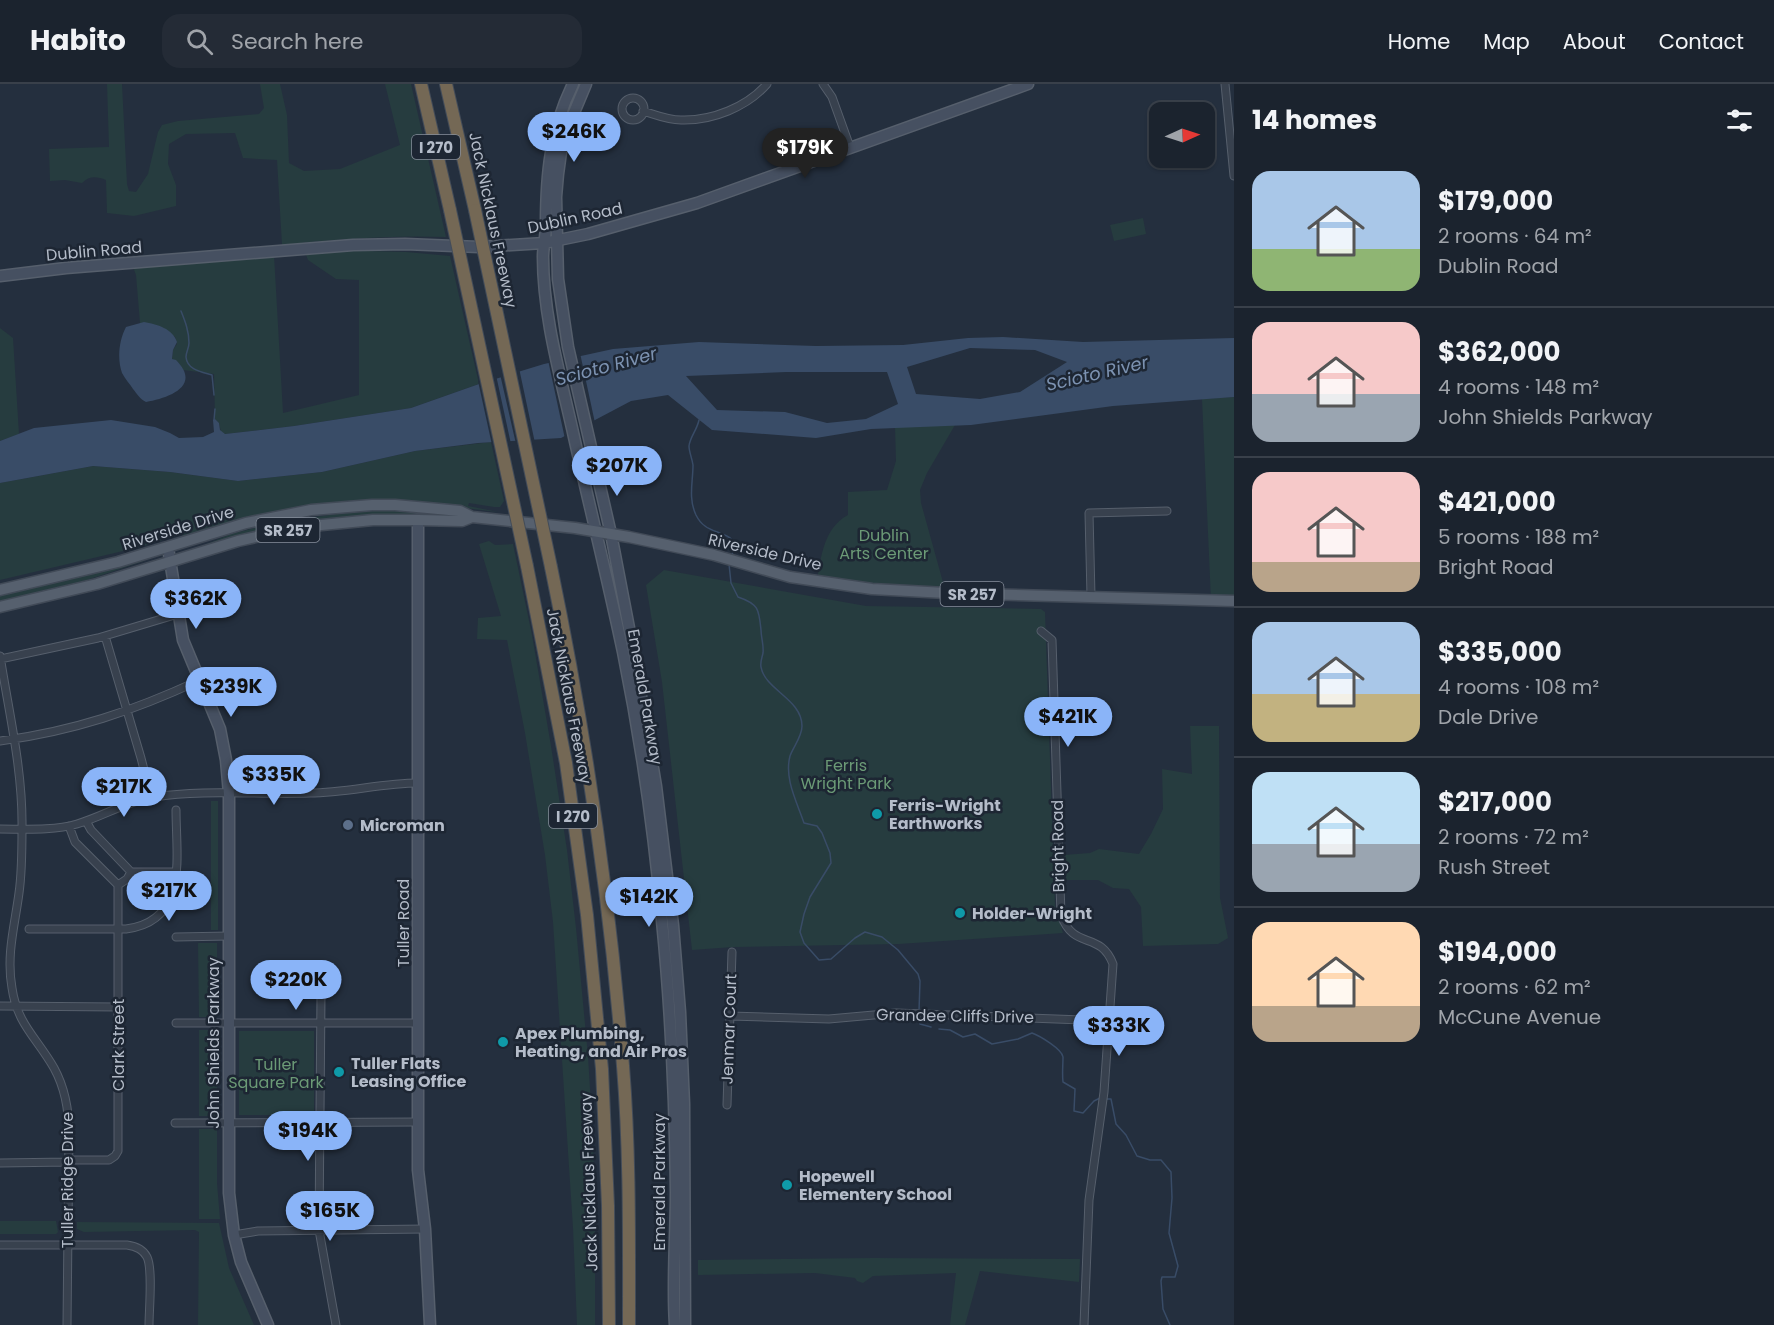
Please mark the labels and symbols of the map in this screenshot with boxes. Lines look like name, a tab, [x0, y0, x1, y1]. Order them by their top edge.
north arrow	[1149, 102, 1215, 168]
pin: $246K	[532, 112, 616, 163]
pin: $179K	[763, 128, 847, 179]
street label: Jack Nicklaus Freeway	[463, 130, 523, 310]
road number: I 270	[412, 135, 460, 159]
street label: Dublin Road	[525, 197, 625, 239]
street label: Dublin Road	[45, 235, 143, 267]
water label: Scioto River	[552, 340, 661, 392]
water label: Scioto River	[1043, 349, 1152, 397]
pin: $207K	[575, 446, 659, 497]
street label: Riverside Drive	[119, 500, 237, 556]
road number: SR 257	[256, 518, 320, 542]
park label: Dublin Arts Center	[839, 524, 929, 565]
street label: Riverside Drive	[706, 528, 824, 576]
pin: $362K	[154, 579, 238, 630]
road number: SR 257	[940, 582, 1004, 606]
street label: Jack Nicklaus Freeway	[541, 606, 597, 786]
street label: Emerald Parkway	[622, 627, 668, 767]
pin: $239K	[189, 667, 273, 718]
pin: $421K	[1026, 697, 1110, 748]
park label: Ferris Wright Park	[801, 754, 892, 795]
pin: $335K	[232, 755, 316, 806]
pin: $217K	[82, 767, 166, 818]
place label: Ferris-Wright Earthworks	[889, 794, 1001, 835]
street label: Bright Road	[1046, 800, 1070, 892]
road number: I 270	[549, 804, 597, 828]
marker: Ferris-Wright Earthworks	[870, 807, 884, 821]
place label: Microman	[360, 814, 445, 837]
marker: Microman	[341, 818, 355, 832]
pin: $217K	[127, 871, 211, 922]
pin: $142K	[607, 877, 691, 928]
street label: Tuller Road	[392, 879, 415, 967]
place label: Holder-Wright	[972, 902, 1092, 925]
marker: Holder-Wright	[953, 906, 967, 920]
street label: John Shields Parkway	[202, 957, 225, 1129]
pin: $220K	[254, 960, 338, 1011]
street label: Jenmar Court	[716, 973, 742, 1085]
street label: Clark Street	[107, 999, 130, 1091]
street label: Grandee Cliffs Drive	[876, 1003, 1034, 1029]
pin: $333K	[1077, 1006, 1161, 1057]
place label: Apex Plumbing, Heating, and Air Pros	[515, 1022, 687, 1063]
marker: Apex Plumbing, Heating, and Air Pros	[496, 1035, 510, 1049]
place label: Tuller Flats Leasing Office	[351, 1052, 467, 1093]
park label: Tuller Square Park	[228, 1053, 325, 1094]
marker: Tuller Flats Leasing Office	[332, 1065, 346, 1079]
street label: Jack Nicklaus Freeway	[574, 1092, 604, 1272]
pin: $194K	[266, 1111, 350, 1162]
street label: Tuller Ridge Drive	[56, 1112, 79, 1248]
street label: Emerald Parkway	[648, 1113, 671, 1251]
place label: Hopewell Elementery School	[799, 1165, 952, 1206]
marker: Hopewell Elementery School	[780, 1178, 794, 1192]
pin: $165K	[288, 1191, 372, 1242]

